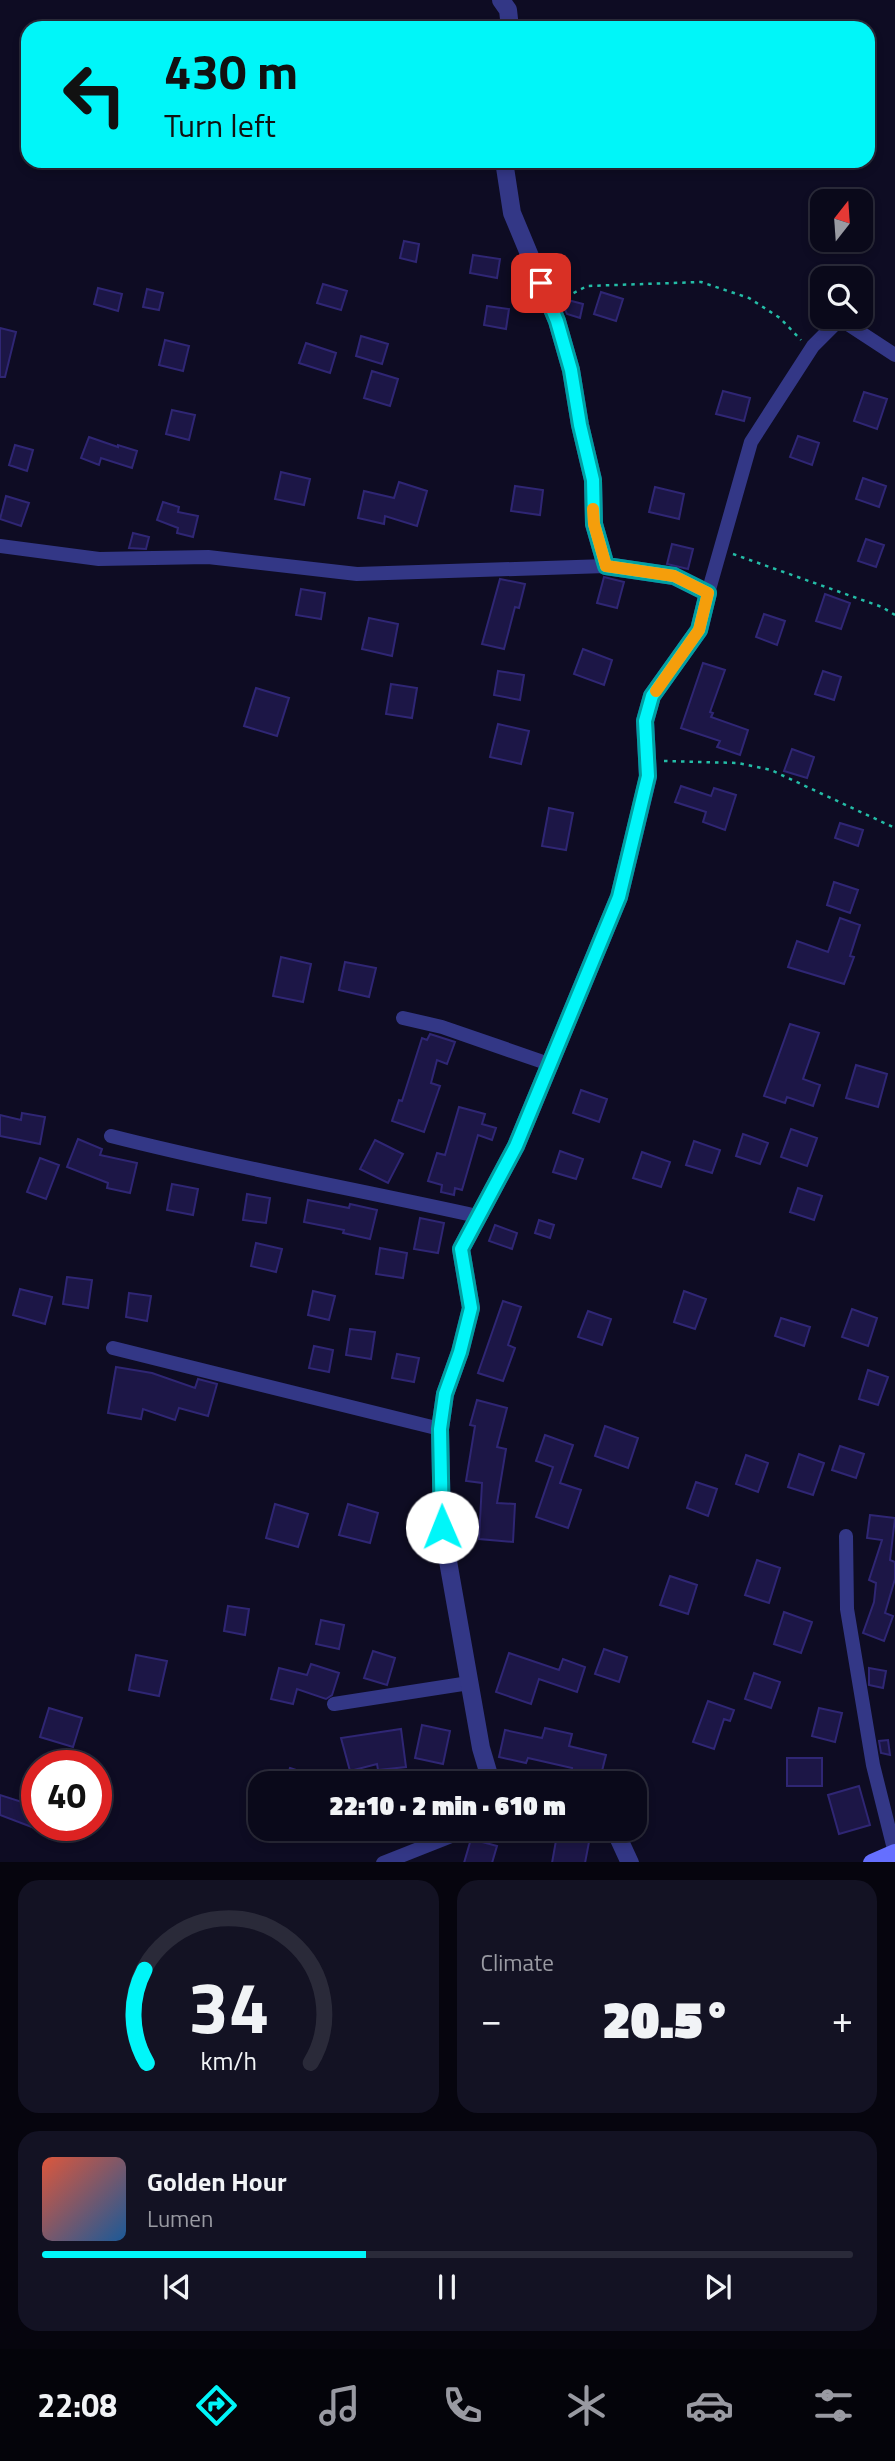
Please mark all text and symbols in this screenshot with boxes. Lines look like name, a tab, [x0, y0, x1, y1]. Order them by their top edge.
text: 430 m	[164, 33, 298, 108]
icon: left	[49, 49, 140, 140]
text: Turn left	[164, 101, 276, 149]
north arrow	[810, 189, 873, 252]
map controls	[810, 189, 873, 329]
pin	[511, 253, 571, 313]
icon: arrive	[522, 264, 560, 302]
button: search	[810, 266, 873, 329]
position arrow	[405, 1490, 479, 1564]
speed limit sign: 40	[21, 1750, 112, 1841]
text: 22:10 · 2 min · 610 m	[329, 1786, 566, 1825]
text: Climate	[481, 1945, 554, 1980]
text: 34	[187, 1951, 269, 2061]
text: 20.5°	[602, 1979, 731, 2058]
text: −	[481, 1990, 502, 2048]
text: +	[832, 1990, 853, 2048]
text: km/h	[200, 2041, 257, 2079]
text: Golden Hour	[147, 2162, 287, 2201]
text: Lumen	[147, 2201, 213, 2236]
icon: previous	[158, 2268, 196, 2306]
icon: pause	[428, 2268, 466, 2306]
icon: next	[699, 2268, 737, 2306]
text: 22:08	[37, 2381, 117, 2429]
icon: directions	[192, 2381, 241, 2430]
icon: music	[315, 2381, 364, 2430]
icon: phone	[438, 2381, 487, 2430]
icon: climate	[562, 2381, 611, 2430]
icon: car	[685, 2381, 734, 2430]
icon: filters	[809, 2381, 858, 2430]

